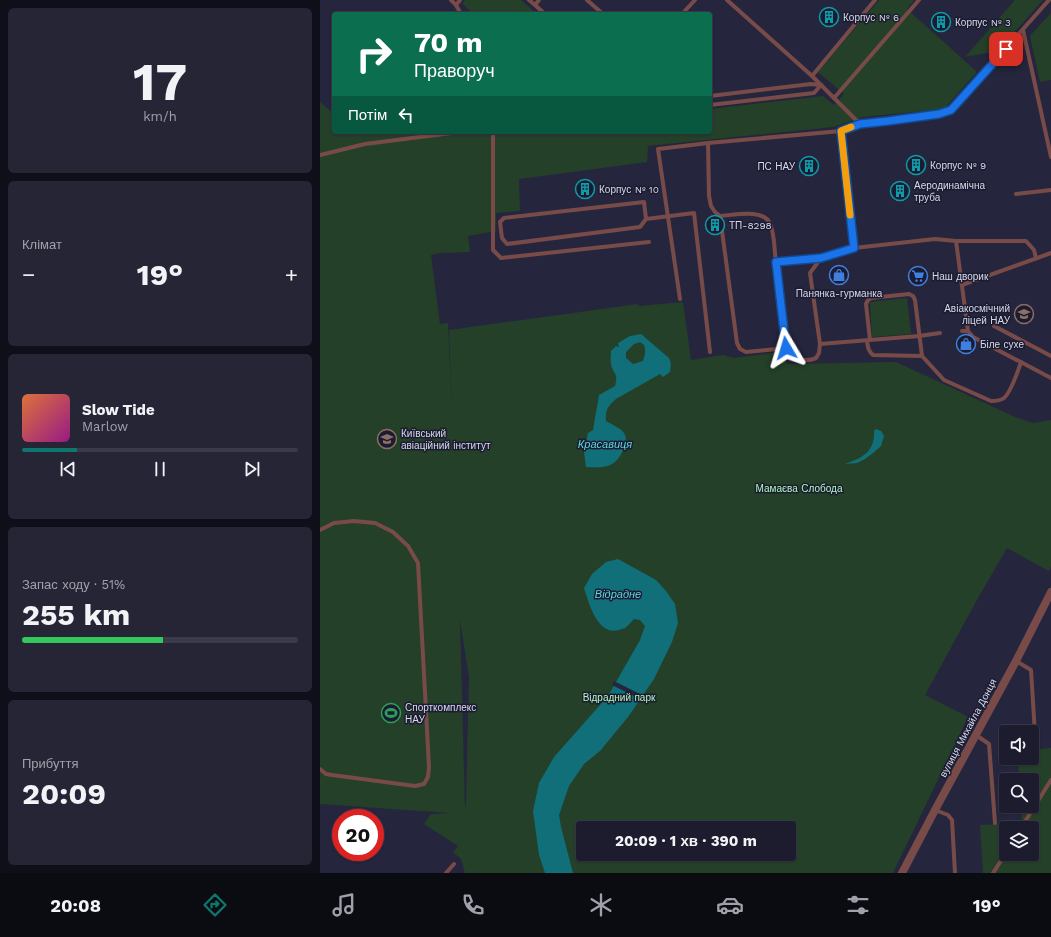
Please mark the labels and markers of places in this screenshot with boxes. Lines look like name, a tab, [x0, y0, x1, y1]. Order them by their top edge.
building icon: Корпус № 6	[818, 6, 840, 28]
building icon: Корпус № 3	[930, 11, 952, 33]
place label: Корпус № 6	[843, 12, 899, 23]
place label: Корпус № 3	[955, 17, 1011, 28]
pin	[989, 32, 1023, 66]
building icon: Корпус № 9	[905, 154, 927, 176]
building icon: ПС НАУ	[798, 155, 820, 177]
place label: Корпус № 9	[930, 160, 986, 171]
place label: ПС НАУ	[757, 161, 796, 172]
building icon: Корпус № 10	[574, 178, 596, 200]
building icon: Аеродинамічна труба	[889, 180, 911, 202]
place label: Аеродинамічна труба	[914, 180, 985, 203]
place label: Корпус № 10	[599, 184, 659, 195]
building icon: ТП-8298	[704, 214, 726, 236]
place label: ТП-8298	[729, 220, 772, 231]
shop icon: Панянка-гурманка	[828, 264, 850, 286]
supermarket icon: Наш дворик	[907, 265, 929, 287]
place label: Наш дворик	[932, 271, 989, 282]
place label: Панянка-гурманка	[796, 288, 883, 299]
place label: Авіакосмічний ліцей НАУ	[944, 303, 1011, 326]
school or university icon: Авіакосмічний ліцей НАУ	[1013, 303, 1035, 325]
shop icon: Біле сухе	[955, 333, 977, 355]
place label: Біле сухе	[980, 339, 1024, 350]
school or university icon: Київський авіаційний інститут	[376, 428, 398, 450]
place label: Київський авіаційний інститут	[401, 428, 491, 451]
sports icon: Спорткомплекс НАУ	[380, 702, 402, 724]
place label: Спорткомплекс НАУ	[405, 702, 476, 725]

